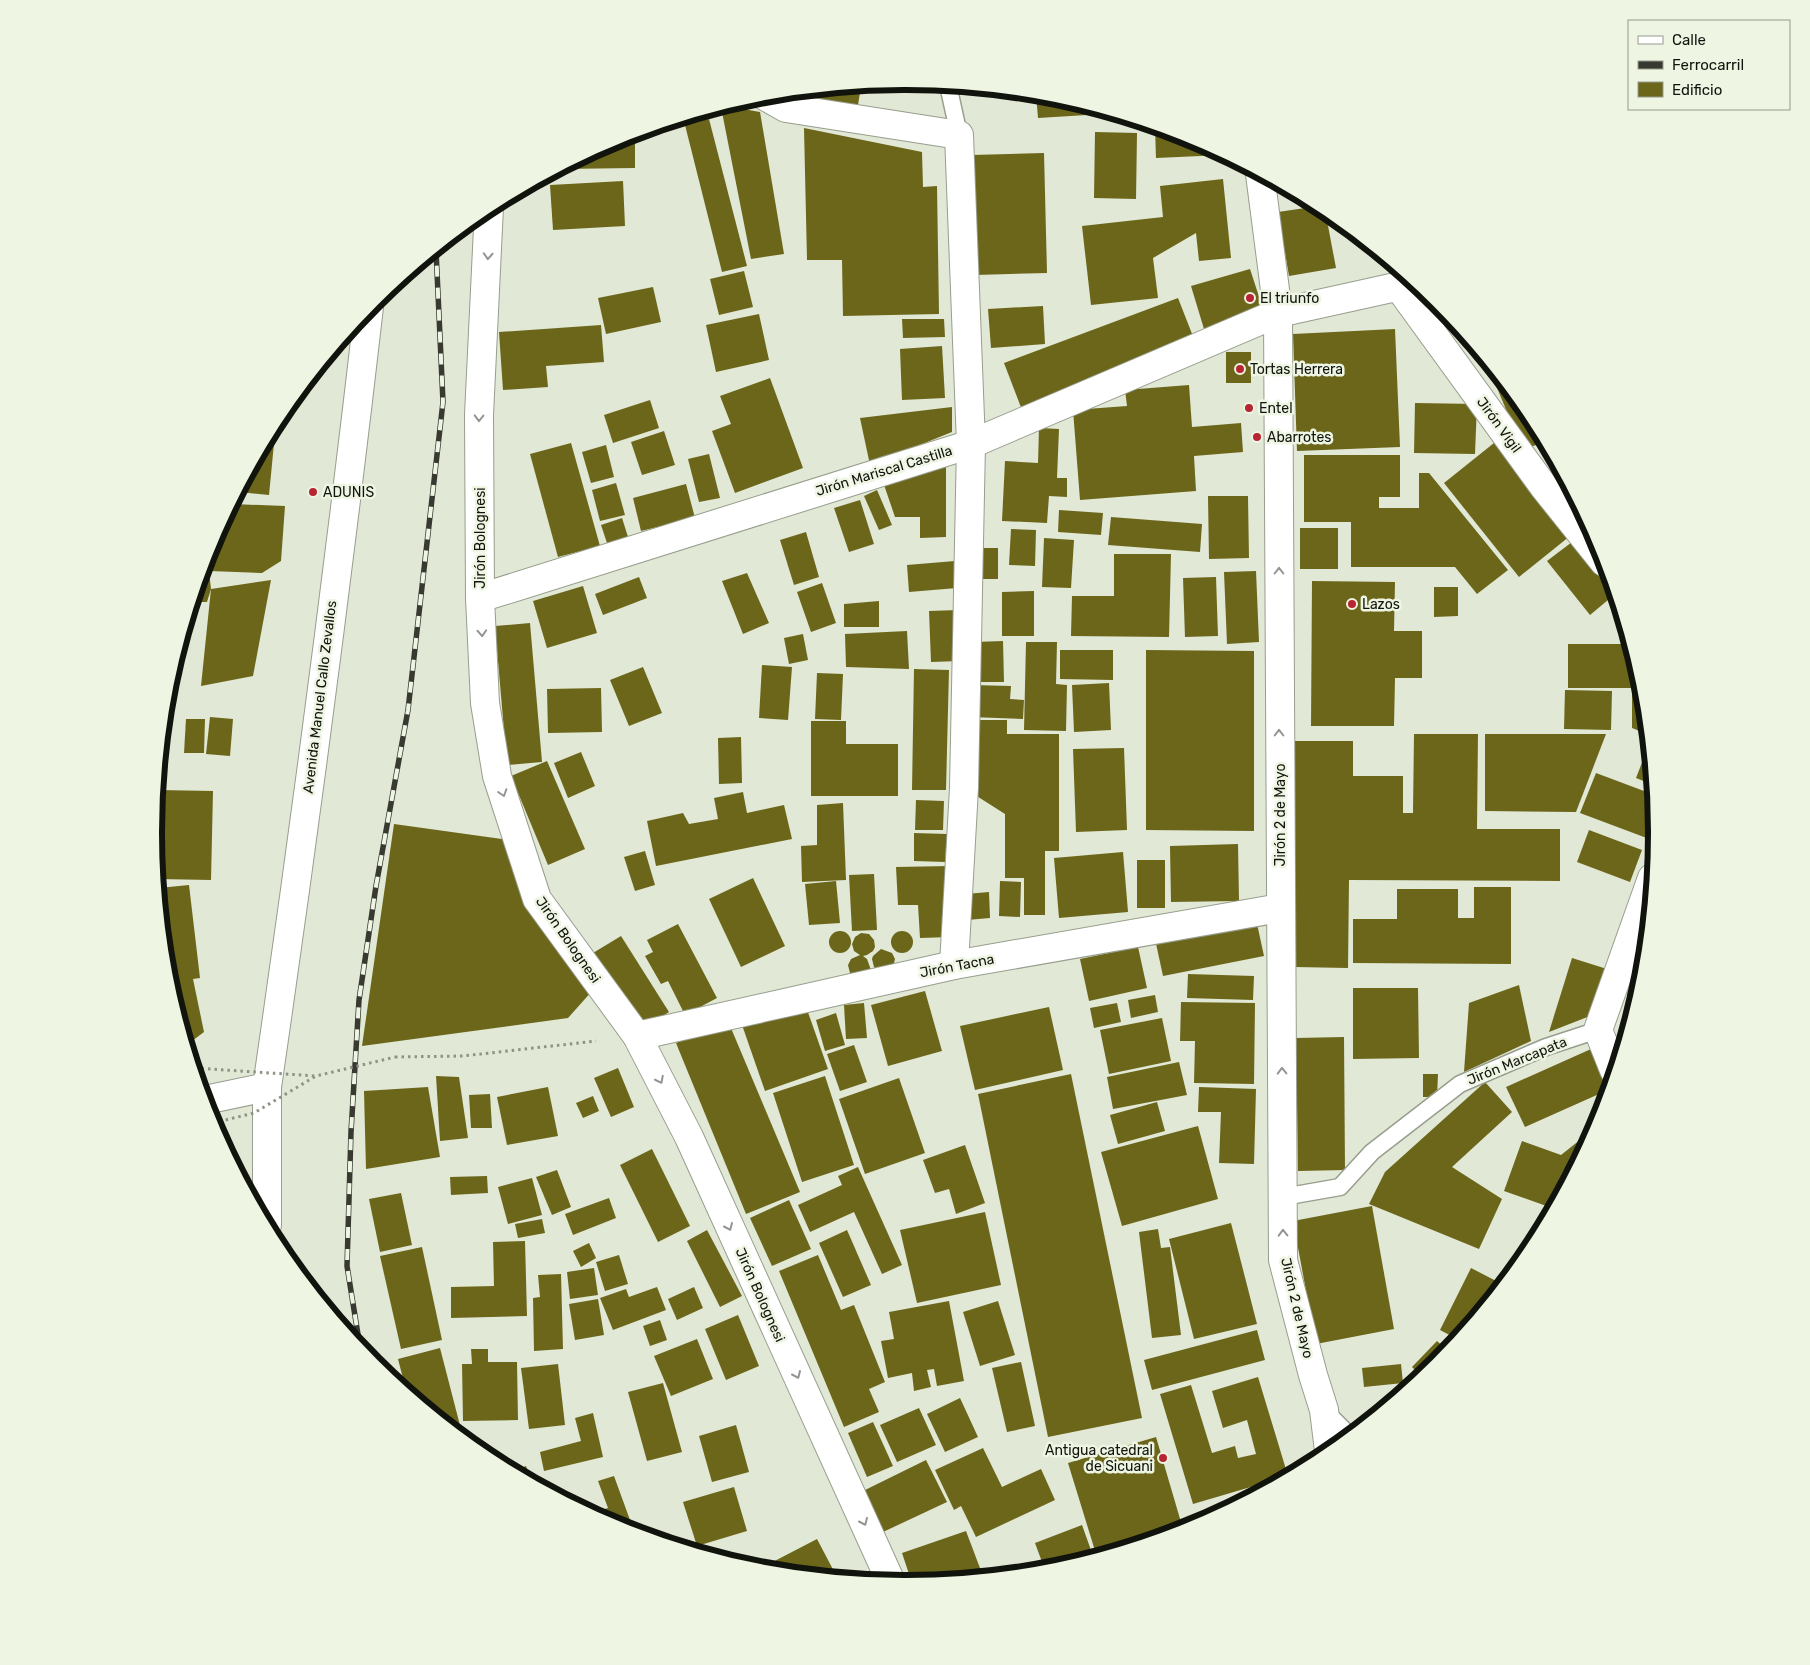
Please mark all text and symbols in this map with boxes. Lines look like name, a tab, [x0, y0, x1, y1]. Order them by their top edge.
legend	[1628, 20, 1790, 110]
text: Calle	[1672, 31, 1706, 49]
text: Ferrocarril	[1672, 56, 1744, 74]
text: Edificio	[1672, 81, 1722, 99]
one-way arrow	[482, 252, 493, 260]
place label: El triunfo	[1260, 290, 1319, 307]
marker: El triunfo	[1244, 292, 1256, 304]
place label: Tortas Herrera	[1250, 361, 1343, 378]
marker: Tortas Herrera	[1234, 363, 1246, 375]
street label: Jirón Vigil	[1473, 394, 1525, 456]
place label: Entel	[1259, 400, 1293, 417]
marker: Entel	[1243, 402, 1255, 414]
one-way arrow	[474, 414, 484, 422]
place label: Abarrotes	[1267, 429, 1331, 446]
marker: Abarrotes	[1251, 431, 1263, 443]
street label: Jirón Mariscal Castilla	[814, 442, 954, 500]
place label: ADUNIS	[323, 484, 374, 501]
marker: ADUNIS	[307, 486, 319, 498]
street label: Jirón Bolognesi	[472, 487, 489, 589]
one-way arrow	[1274, 567, 1284, 574]
place label: Lazos	[1362, 596, 1400, 613]
marker: Lazos	[1346, 598, 1358, 610]
street label: Avenida Manuel Callo Zevallos	[300, 600, 340, 794]
one-way arrow	[476, 629, 487, 637]
one-way arrow	[1274, 729, 1284, 737]
street label: Jirón 2 de Mayo	[1272, 764, 1289, 866]
one-way arrow	[497, 789, 507, 797]
street label: Jirón Bolognesi	[532, 894, 604, 986]
street label: Jirón Tacna	[918, 950, 996, 982]
street label: Jirón Marcapata	[1465, 1033, 1569, 1089]
one-way arrow	[1277, 1067, 1287, 1074]
one-way arrow	[653, 1075, 664, 1084]
one-way arrow	[723, 1222, 734, 1231]
one-way arrow	[1278, 1229, 1288, 1237]
street label: Jirón Bolognesi	[732, 1245, 788, 1345]
street label: Jirón 2 de Mayo	[1277, 1256, 1317, 1360]
one-way arrow	[790, 1369, 800, 1378]
place label: Antigua catedral de Sicuani	[1045, 1442, 1153, 1475]
marker: Antigua catedral de Sicuani	[1157, 1452, 1169, 1464]
one-way arrow	[857, 1517, 868, 1526]

